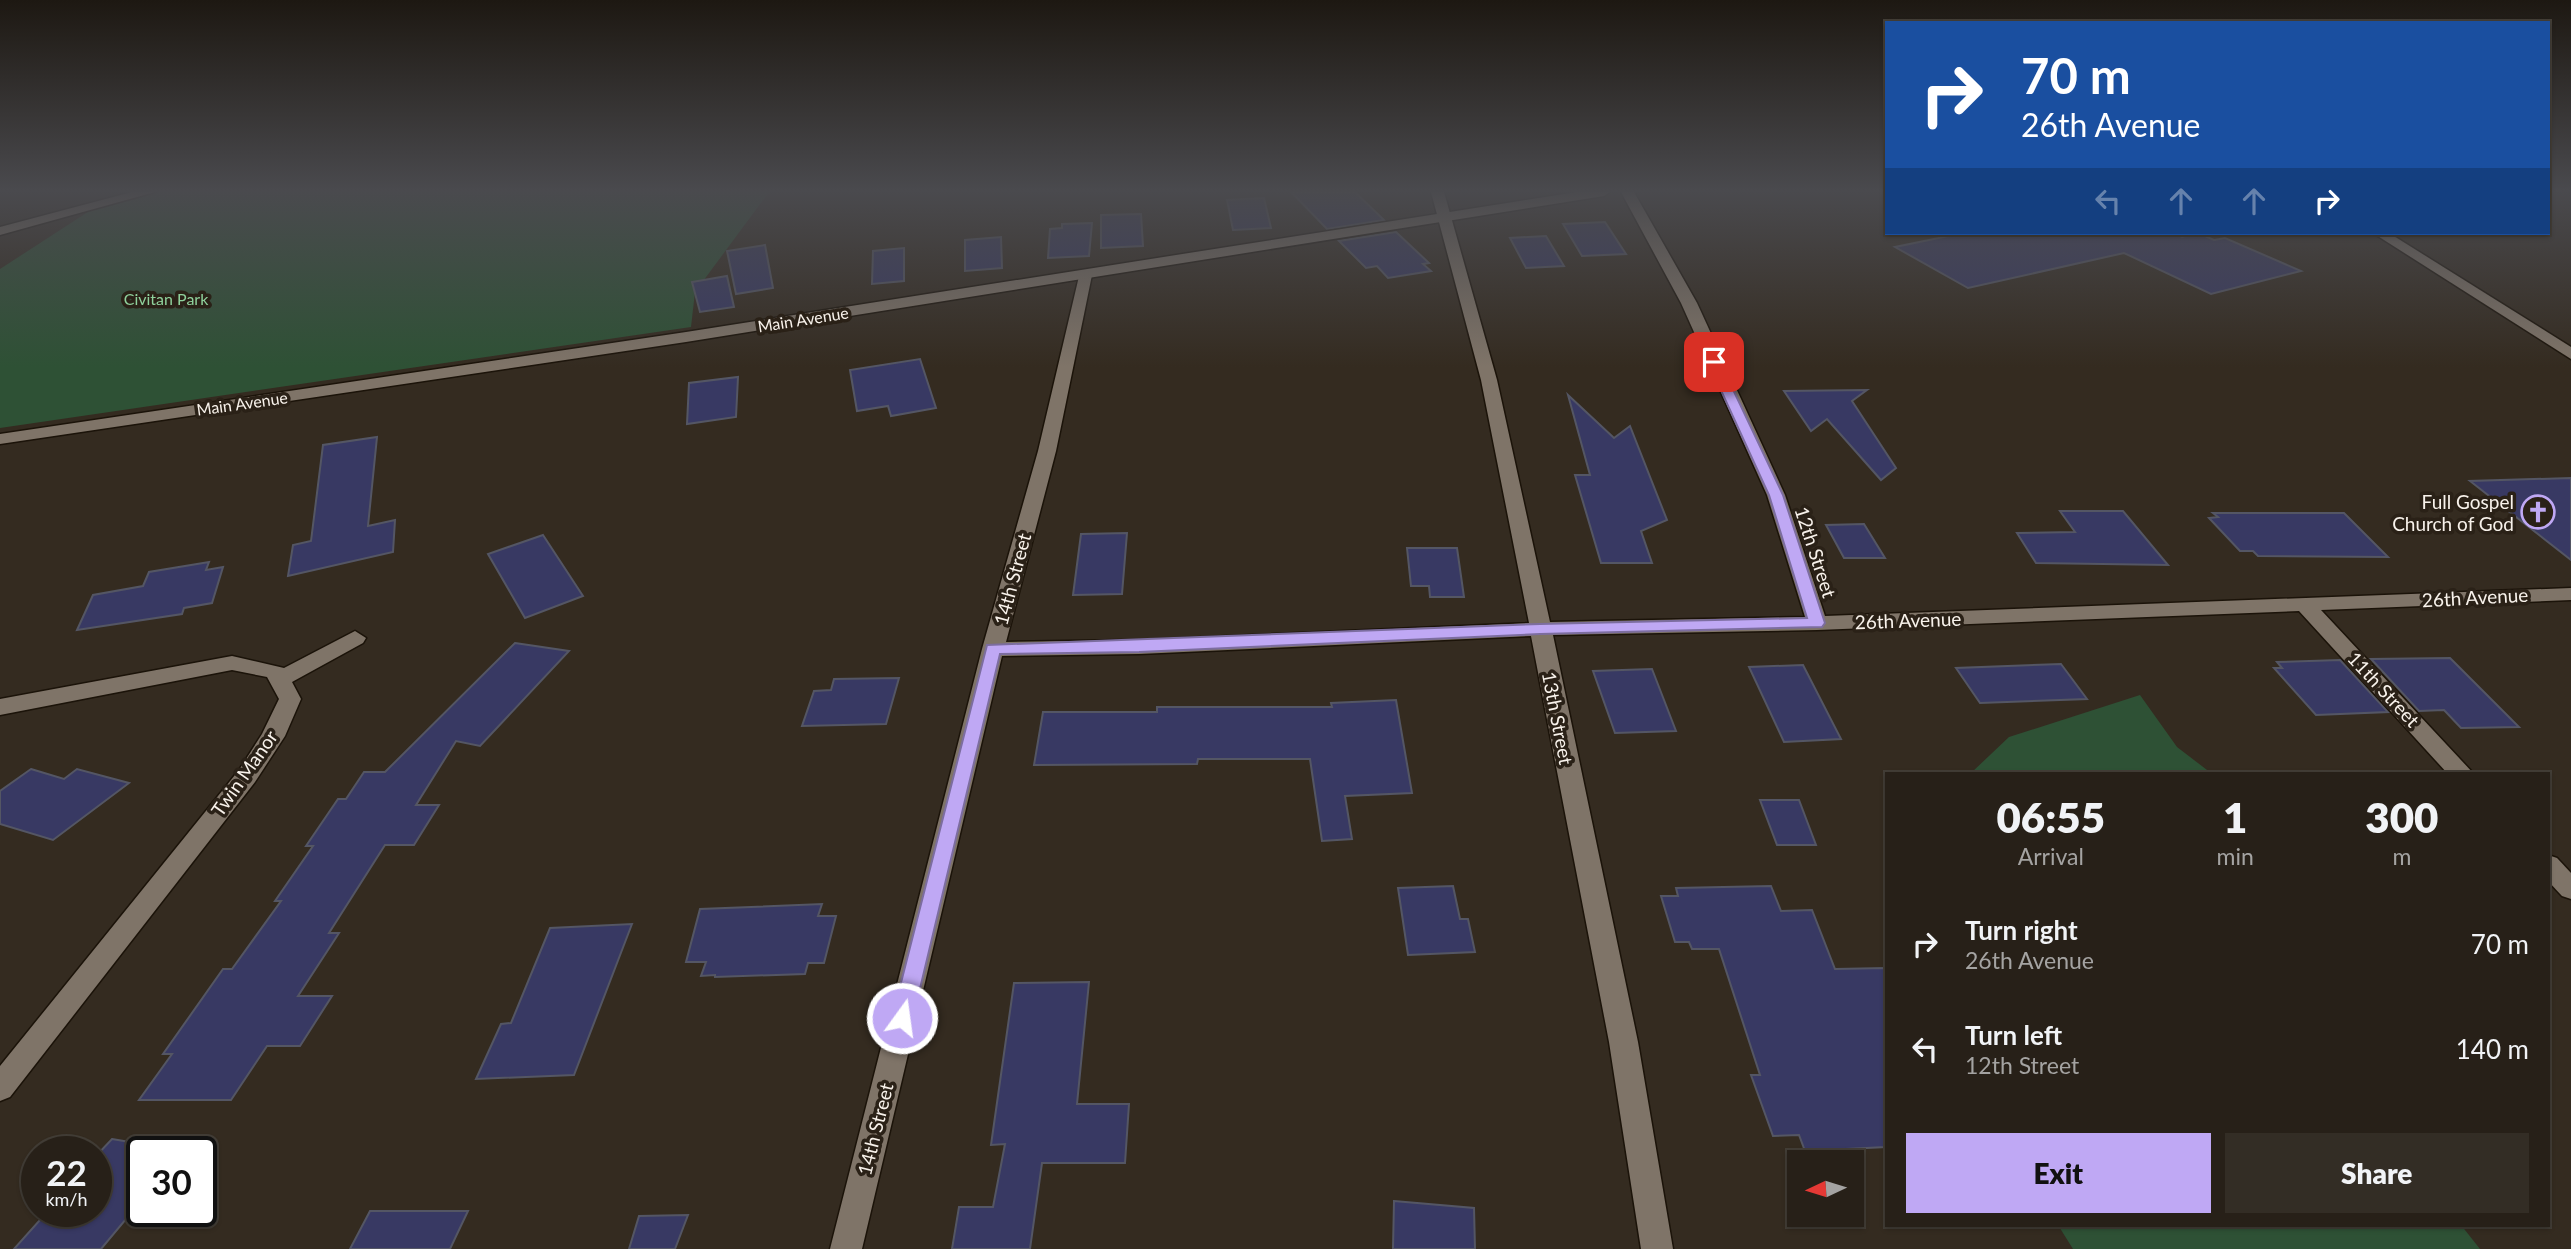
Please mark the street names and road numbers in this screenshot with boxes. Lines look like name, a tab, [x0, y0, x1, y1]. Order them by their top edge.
street label: Main Avenue	[756, 302, 850, 336]
street label: Main Avenue	[195, 387, 289, 419]
street label: 12th Street	[1790, 504, 1842, 601]
street label: 14th Street	[989, 530, 1035, 628]
street label: 26th Avenue	[2421, 583, 2529, 611]
street label: 26th Avenue	[1854, 607, 1962, 633]
street label: 11th Street	[2343, 647, 2425, 731]
street label: 13th Street	[1538, 669, 1578, 767]
street label: Twin Manor	[206, 726, 282, 820]
street label: 14th Street	[852, 1080, 898, 1178]

